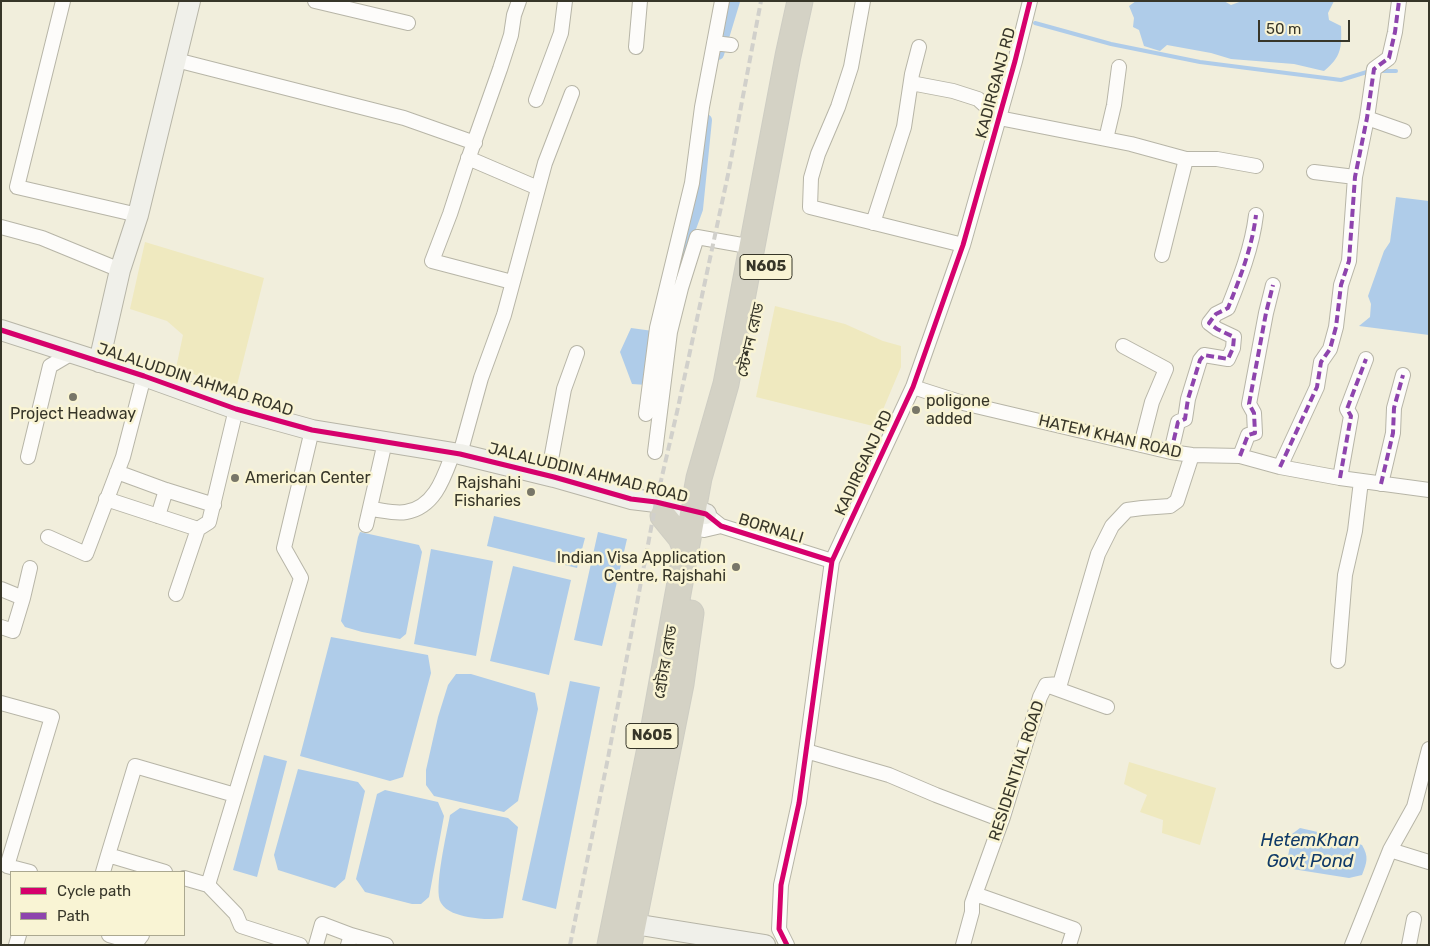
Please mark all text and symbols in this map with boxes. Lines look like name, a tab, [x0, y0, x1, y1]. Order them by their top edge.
scale bar	[1260, 10, 1352, 42]
text: 50 m	[1266, 20, 1301, 38]
street label: KADIRGANJ RD	[972, 25, 1020, 141]
road number: N605	[740, 254, 792, 280]
street label: স্টেশন রোড	[733, 301, 769, 379]
street label: JALALUDDIN AHMAD ROAD	[94, 339, 296, 421]
marker: Project Headway	[67, 391, 79, 403]
place label: poligone added	[926, 391, 990, 429]
place label: Project Headway	[10, 404, 136, 424]
marker: poligone added	[910, 404, 922, 416]
street label: KADIRGANJ RD	[831, 407, 897, 519]
street label: HATEM KHAN ROAD	[1037, 411, 1183, 463]
street label: JALALUDDIN AHMAD ROAD	[486, 439, 690, 507]
place label: American Center	[245, 468, 371, 488]
marker: American Center	[229, 472, 241, 484]
place label: Rajshahi Fisharies	[454, 473, 521, 511]
marker: Rajshahi Fisharies	[525, 486, 537, 498]
street label: BORNALI	[736, 510, 806, 548]
place label: Indian Visa Application Centre, Rajshahi	[557, 548, 726, 586]
marker: Indian Visa Application Centre, Rajshahi	[730, 561, 742, 573]
street label: গ্রেটার রোড	[650, 624, 682, 700]
street label: RESIDENTIAL ROAD	[985, 698, 1049, 844]
road number: N605	[626, 724, 678, 748]
water label: HetemKhan Govt Pond	[1261, 830, 1359, 872]
legend	[10, 871, 185, 936]
text: Cycle path	[57, 882, 131, 900]
text: Path	[57, 907, 90, 925]

